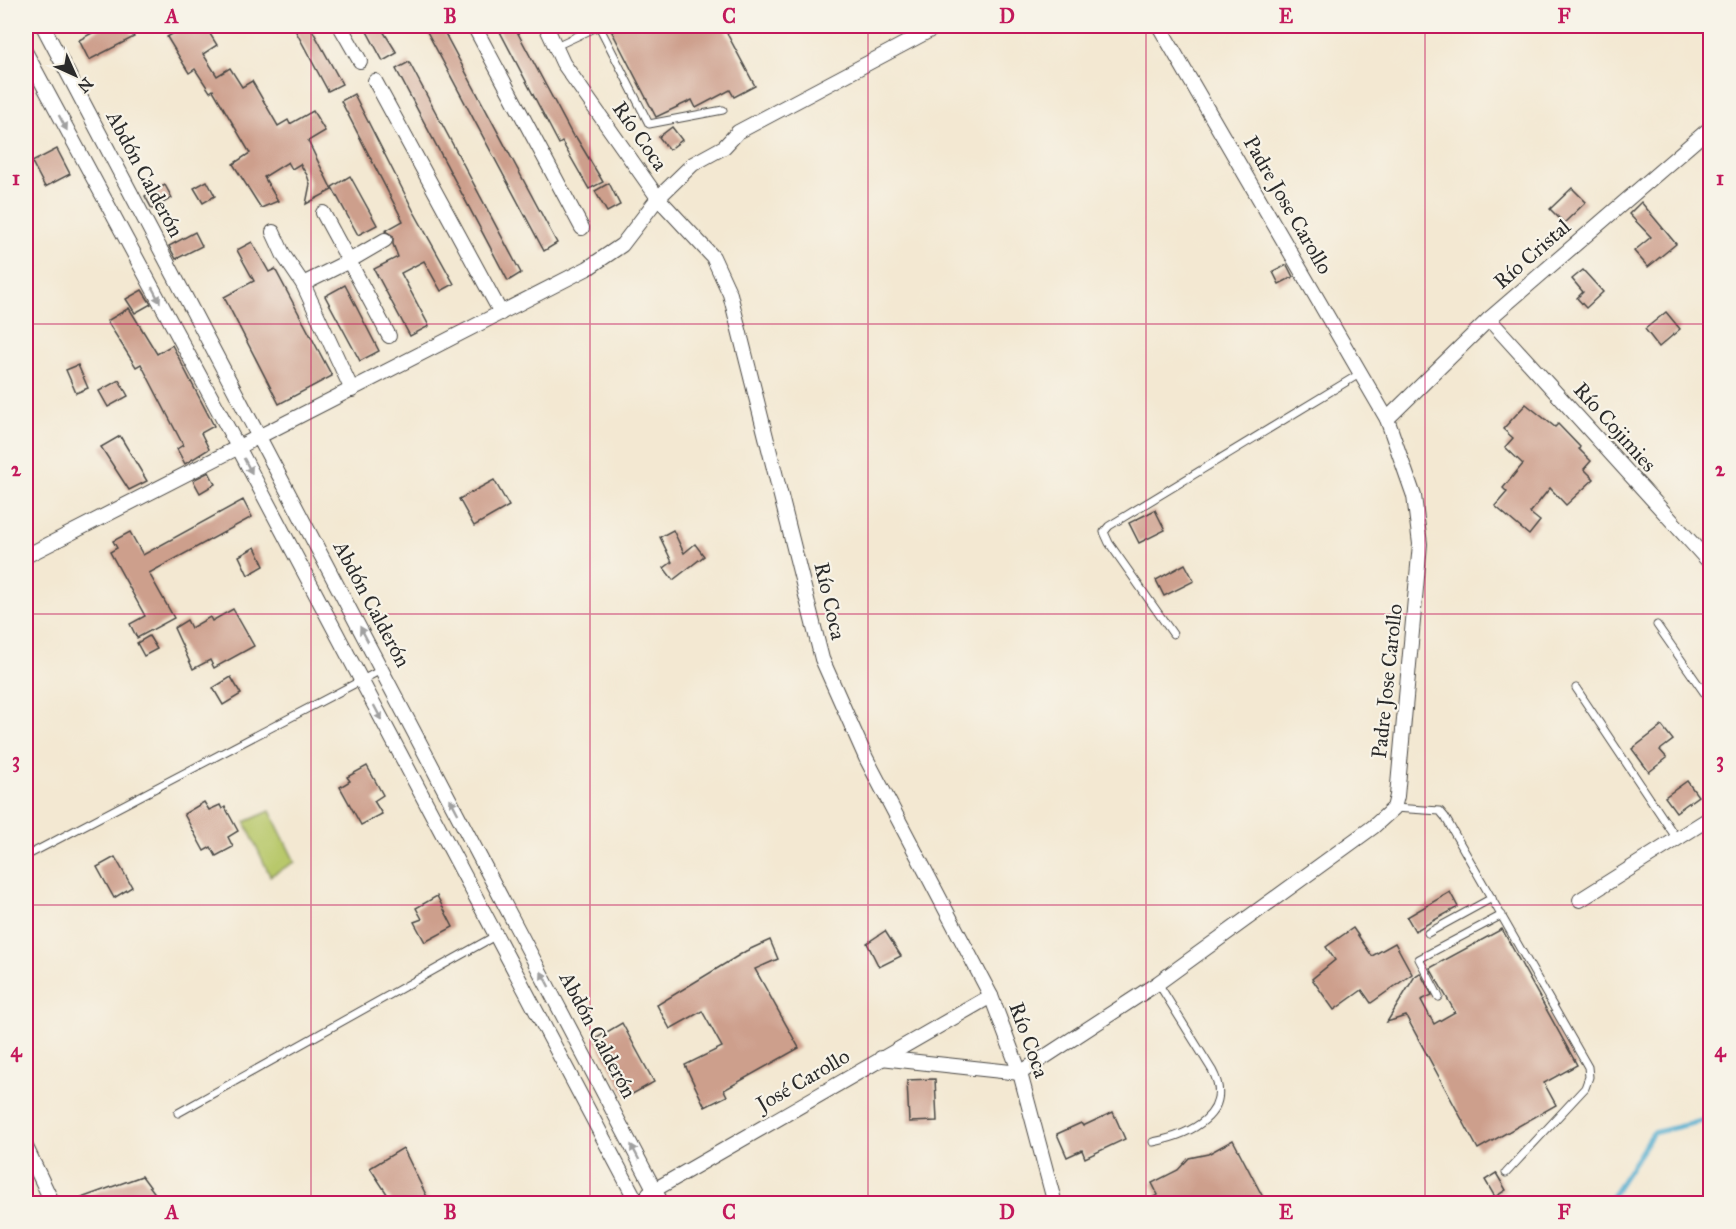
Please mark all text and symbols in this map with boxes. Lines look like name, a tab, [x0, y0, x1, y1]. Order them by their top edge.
text: A	[163, 4, 179, 28]
text: B	[443, 4, 457, 28]
text: C	[722, 4, 736, 28]
text: D	[999, 4, 1015, 28]
text: E	[1279, 4, 1294, 28]
text: F	[1557, 4, 1571, 28]
north arrow	[45, 45, 105, 105]
text: N	[73, 74, 97, 97]
street label: Río Coca	[607, 96, 673, 176]
street label: Abdón Calderón	[100, 105, 189, 242]
one-way arrow	[58, 115, 68, 132]
street label: Padre Jose Carollo	[1238, 131, 1338, 279]
text: 1	[12, 166, 20, 190]
text: 1	[1716, 166, 1724, 190]
street label: Río Cristal	[1488, 213, 1576, 294]
one-way arrow	[151, 287, 161, 304]
street label: Río Cojimies	[1568, 377, 1662, 477]
text: 2	[11, 457, 22, 481]
text: 2	[1715, 457, 1726, 481]
one-way arrow	[243, 458, 253, 475]
street label: Abdón Calderón	[327, 535, 416, 672]
street label: Río Coca	[809, 560, 852, 642]
street label: Padre Jose Carollo	[1366, 602, 1408, 760]
one-way arrow	[359, 625, 369, 642]
one-way arrow	[373, 705, 383, 722]
text: 3	[12, 748, 20, 773]
text: 3	[1716, 748, 1724, 773]
one-way arrow	[449, 797, 459, 814]
street label: Abdón Calderón	[553, 966, 642, 1103]
one-way arrow	[540, 970, 550, 987]
street label: Río Coca	[1003, 999, 1055, 1081]
text: 4	[10, 1038, 22, 1063]
text: 4	[1714, 1038, 1726, 1063]
street label: José Carollo	[750, 1043, 854, 1118]
one-way arrow	[630, 1143, 640, 1160]
text: A	[163, 1200, 179, 1224]
text: B	[443, 1200, 457, 1224]
text: C	[722, 1200, 736, 1224]
text: D	[999, 1200, 1015, 1224]
text: E	[1279, 1200, 1294, 1224]
text: F	[1557, 1200, 1571, 1224]

